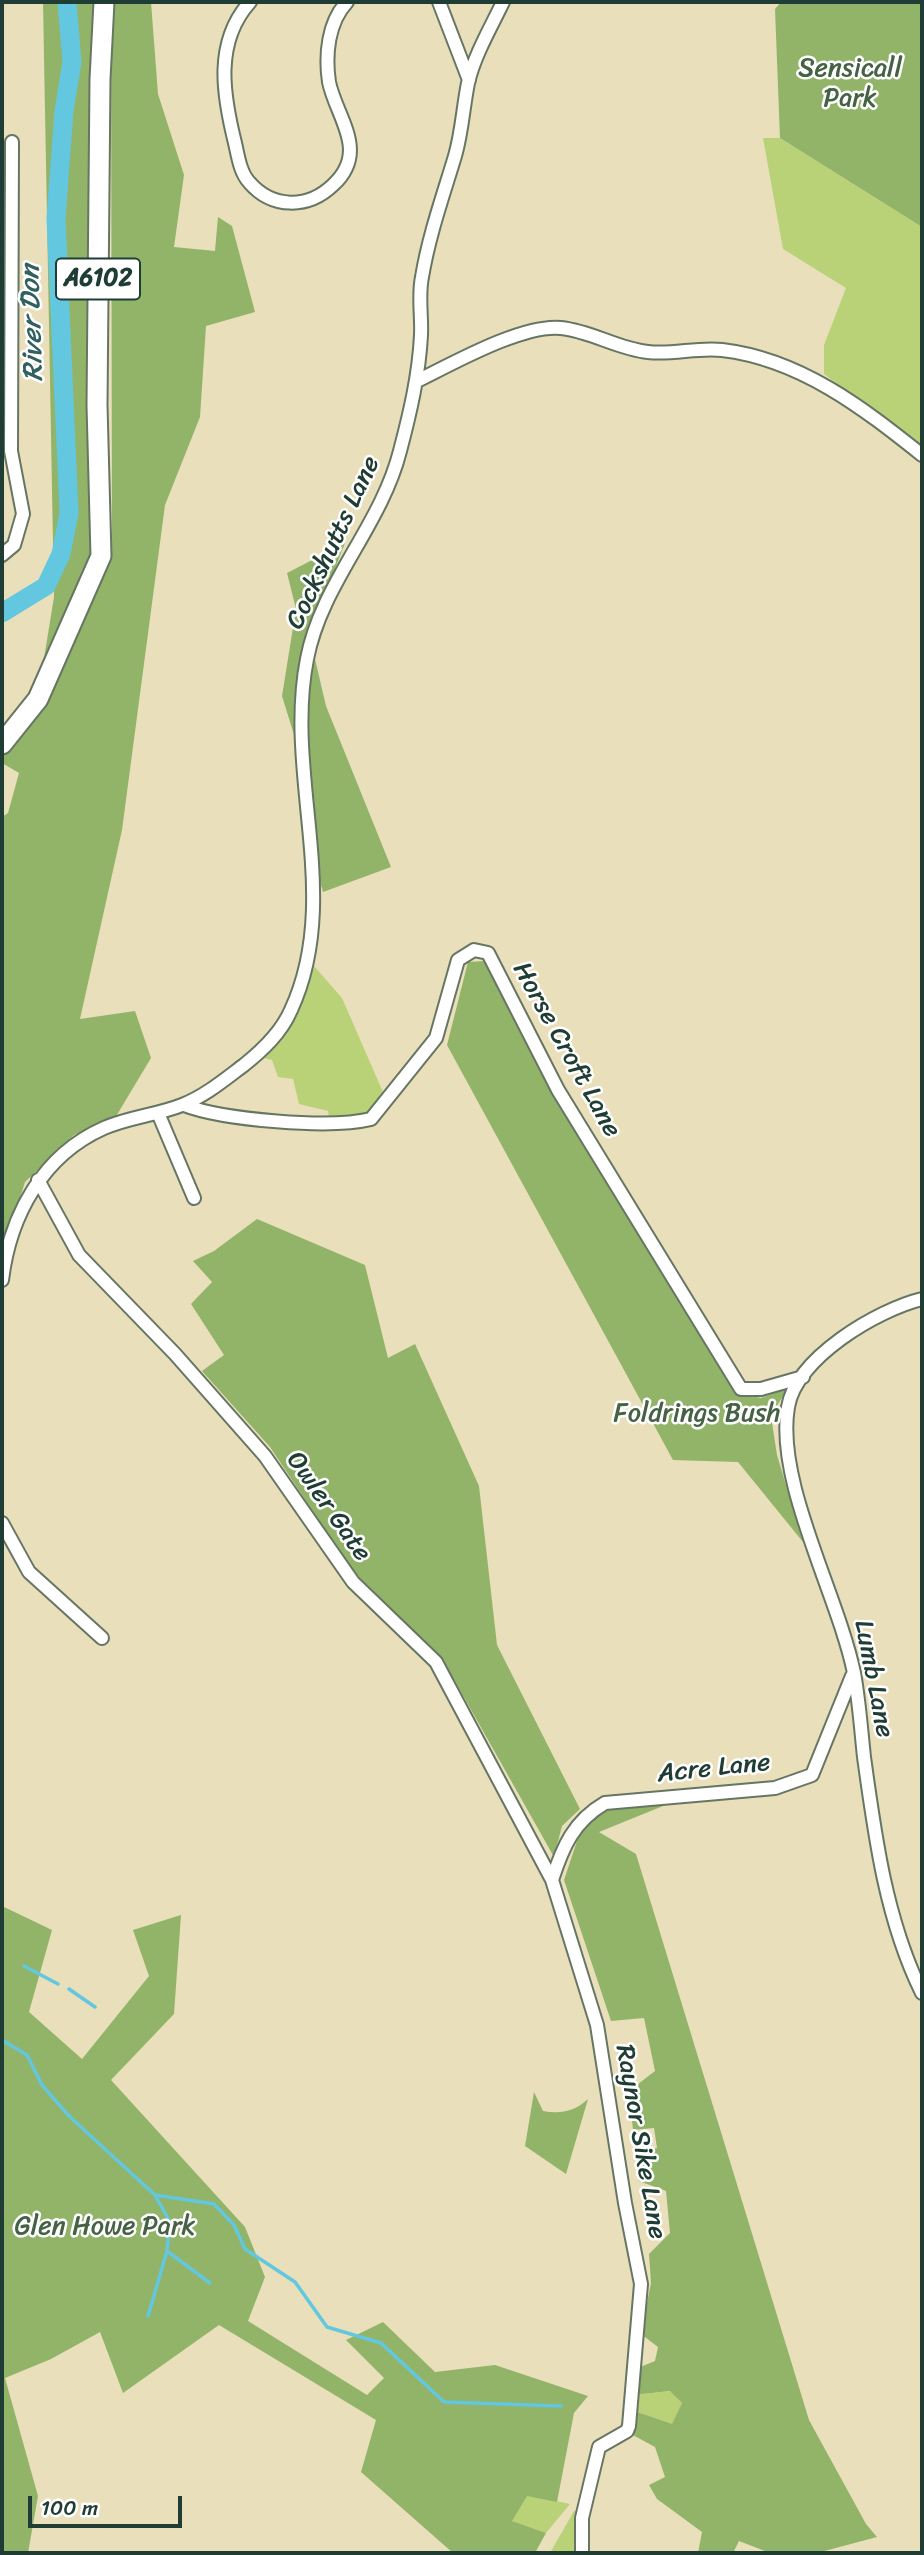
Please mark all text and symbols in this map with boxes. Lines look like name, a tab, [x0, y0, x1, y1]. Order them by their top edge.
park label: Sensicall Park	[798, 53, 902, 114]
road number: A6102	[56, 258, 140, 300]
water label: River Don	[14, 264, 52, 382]
street label: Cockshutts Lane	[280, 452, 388, 634]
street label: Horse Croft Lane	[505, 957, 627, 1143]
park label: Foldrings Bush	[614, 1398, 780, 1430]
street label: Owler Gate	[279, 1446, 377, 1568]
street label: Lumb Lane	[846, 1618, 900, 1740]
street label: Acre Lane	[656, 1748, 772, 1790]
street label: Raynor Sike Lane	[608, 2042, 672, 2242]
park label: Glen Howe Park	[15, 2211, 195, 2243]
scale bar	[32, 2482, 186, 2526]
text: 100 m	[41, 2489, 98, 2527]

